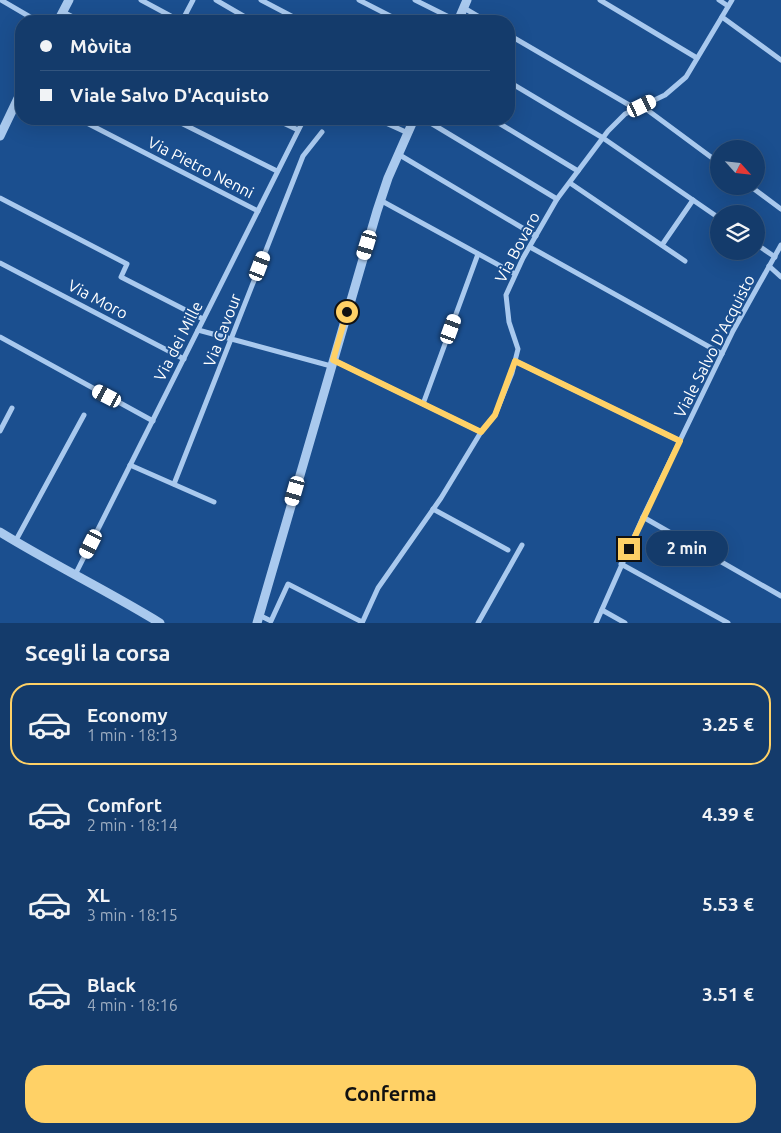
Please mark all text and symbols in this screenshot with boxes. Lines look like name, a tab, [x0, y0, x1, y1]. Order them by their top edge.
text: Mòvita	[70, 35, 132, 57]
text: Viale Salvo D'Acquisto	[70, 84, 269, 106]
car	[625, 93, 658, 119]
street label: Via Pietro Nenni	[145, 133, 257, 201]
north arrow	[710, 140, 765, 195]
map controls	[710, 140, 765, 260]
button: layers	[710, 205, 765, 260]
street label: Via Bovaro	[491, 209, 543, 285]
car	[355, 228, 378, 262]
car	[247, 249, 272, 283]
street label: Viale Salvo D'Acquisto	[670, 272, 758, 420]
street label: Via Moro	[65, 276, 131, 322]
street label: Via Cavour	[200, 291, 244, 369]
street label: Via dei Mille	[150, 298, 206, 384]
route start	[336, 301, 358, 323]
car	[438, 312, 463, 346]
car	[90, 382, 123, 410]
car	[283, 475, 306, 507]
car	[77, 527, 104, 561]
callout: 2 min	[646, 532, 729, 566]
route end	[618, 538, 640, 560]
text: 2 min	[667, 539, 707, 557]
text: Scegli la corsa	[25, 640, 171, 665]
icon: car	[27, 702, 72, 747]
text: Economy	[87, 704, 168, 726]
text: 3.25 €	[702, 713, 754, 735]
text: 1 min · 18:13	[87, 726, 178, 744]
icon: car	[27, 792, 72, 837]
text: Comfort	[87, 794, 162, 816]
text: 4.39 €	[702, 803, 754, 825]
text: 2 min · 18:14	[87, 816, 178, 834]
icon: car	[27, 882, 72, 927]
text: XL	[87, 884, 110, 906]
text: 5.53 €	[702, 893, 754, 915]
text: 3 min · 18:15	[87, 906, 178, 924]
icon: car	[27, 972, 72, 1017]
text: Black	[87, 974, 136, 996]
text: 3.51 €	[702, 983, 754, 1005]
text: 4 min · 18:16	[87, 996, 178, 1014]
button: Conferma	[25, 1065, 756, 1123]

